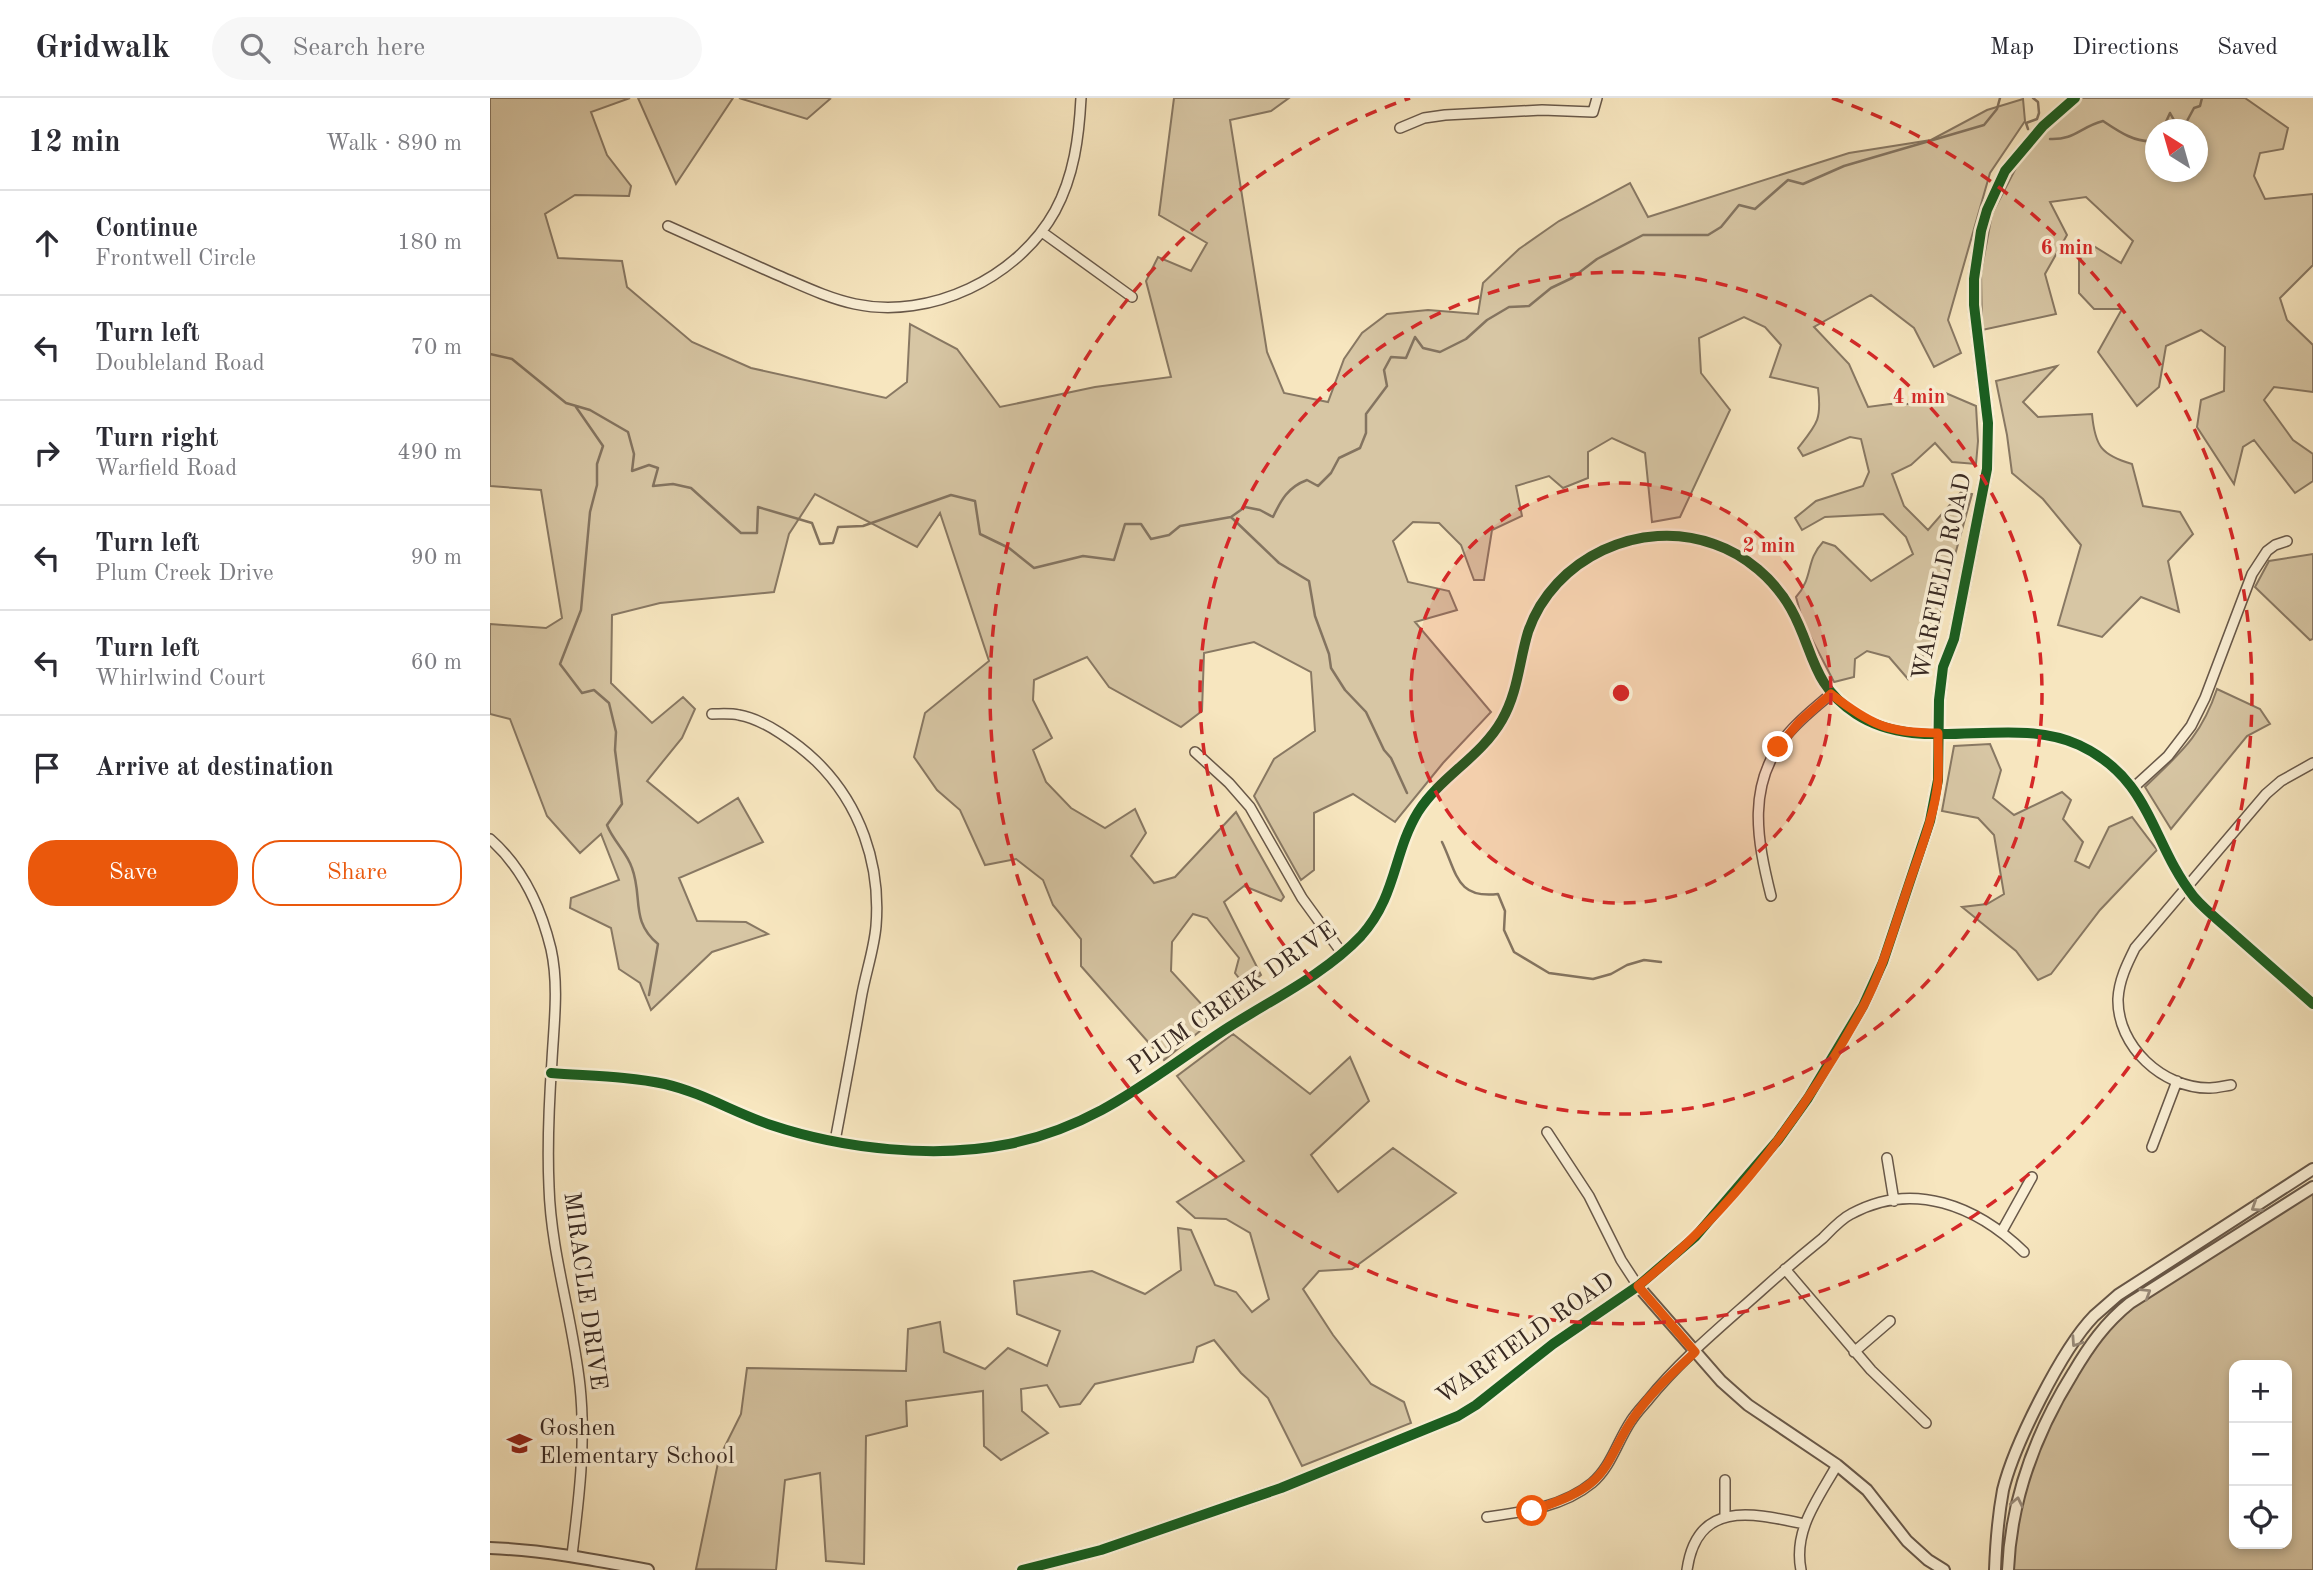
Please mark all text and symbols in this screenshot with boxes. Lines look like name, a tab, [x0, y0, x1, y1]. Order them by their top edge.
search box	[212, 17, 702, 80]
icon: search	[236, 29, 274, 67]
text: Gridwalk	[35, 32, 170, 65]
text: Search here	[292, 35, 425, 61]
text: Map	[1990, 36, 2034, 60]
text: Directions	[2072, 36, 2179, 60]
text: Saved	[2217, 36, 2278, 60]
north arrow	[2145, 119, 2208, 182]
text: 12 min	[28, 128, 121, 158]
text: Walk · 890 m	[326, 132, 462, 155]
text: Continue	[95, 216, 198, 242]
icon: ahead	[28, 224, 66, 262]
text: 180 m	[397, 231, 462, 254]
text: 6 min	[2041, 238, 2093, 259]
text: Frontwell Circle	[95, 247, 256, 270]
text: Turn left	[95, 321, 200, 347]
icon: left	[28, 329, 66, 367]
text: 70 m	[411, 336, 462, 359]
text: Doubleland Road	[95, 352, 265, 375]
text: 4 min	[1893, 387, 1945, 408]
text: Turn right	[95, 426, 218, 452]
icon: right	[28, 434, 66, 472]
text: 490 m	[397, 441, 462, 464]
text: Warfield Road	[95, 457, 237, 480]
street label: WARFIELD ROAD	[1909, 471, 1977, 683]
text: Turn left	[95, 531, 200, 557]
text: 2 min	[1743, 536, 1795, 557]
icon: left	[28, 539, 66, 577]
text: 90 m	[411, 546, 462, 569]
text: Plum Creek Drive	[95, 562, 273, 585]
text: Turn left	[95, 636, 200, 662]
icon: left	[28, 644, 66, 682]
text: 60 m	[411, 651, 462, 674]
text: Whirlwind Court	[95, 667, 265, 690]
centre of rings	[1609, 681, 1633, 705]
route end	[1762, 731, 1793, 762]
icon: arrive	[28, 749, 66, 787]
text: Arrive at destination	[95, 755, 334, 781]
button: Save	[28, 840, 238, 906]
button: Share	[252, 840, 462, 906]
street label: PLUM CREEK DRIVE	[1124, 918, 1342, 1080]
street label: MIRACLE DRIVE	[558, 1190, 610, 1392]
one-way arrow	[2251, 1198, 2264, 1211]
street label: WARFIELD ROAD	[1433, 1269, 1619, 1409]
one-way arrow	[2138, 1288, 2151, 1301]
one-way arrow	[2071, 1334, 2084, 1347]
map controls	[2229, 1360, 2292, 1549]
button: +	[2229, 1360, 2292, 1423]
place label: Goshen Elementary School	[539, 1417, 734, 1469]
button: −	[2229, 1423, 2292, 1486]
school or university icon: Goshen Elementary School	[505, 1429, 533, 1457]
button: locate	[2229, 1486, 2292, 1549]
route start	[1516, 1495, 1547, 1526]
one-way arrow	[2008, 1497, 2023, 1509]

